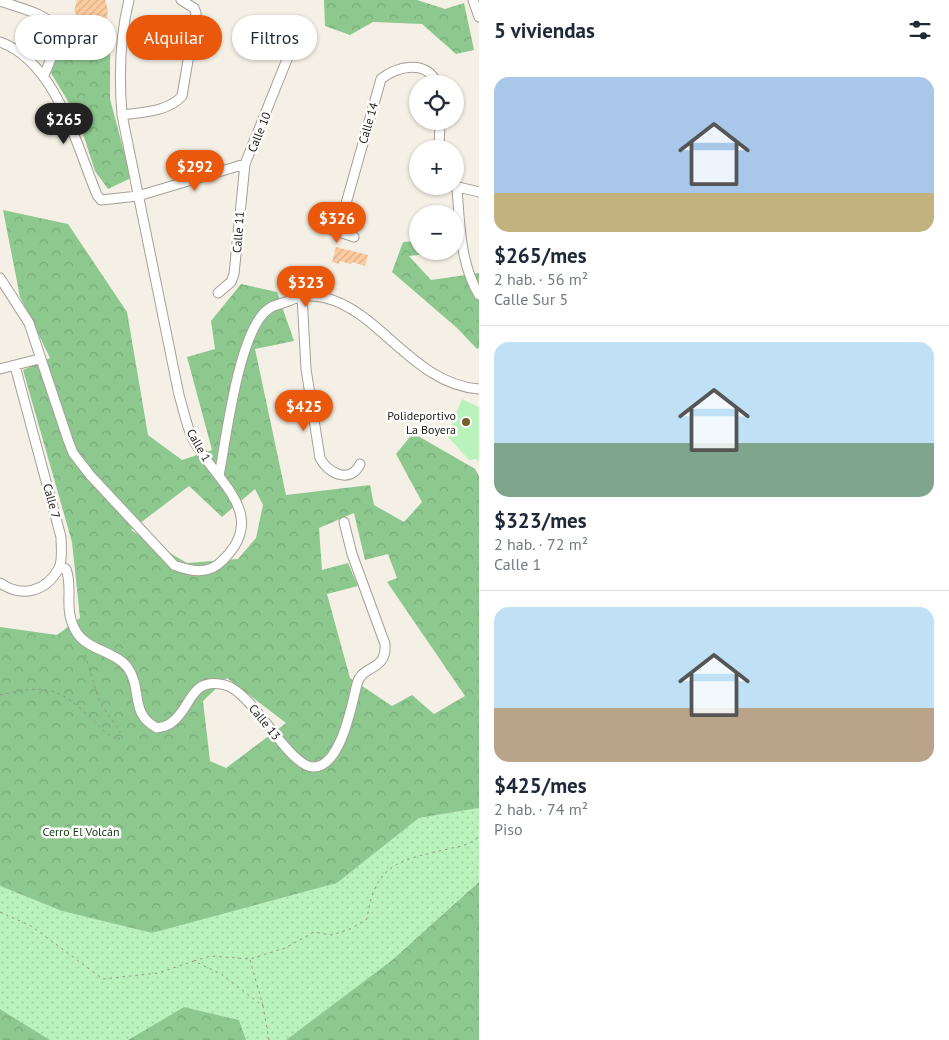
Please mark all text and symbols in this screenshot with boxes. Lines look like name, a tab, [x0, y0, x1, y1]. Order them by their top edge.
chip: Comprar	[15, 15, 116, 60]
chip: Alquilar	[126, 15, 222, 60]
chip: Filtros	[232, 15, 317, 60]
icon: filters	[906, 16, 934, 44]
text: 5 viviendas	[494, 17, 595, 44]
map controls	[409, 75, 464, 260]
button: locate	[409, 75, 464, 130]
street label: Calle 14	[355, 100, 381, 145]
pin: $265	[34, 102, 94, 145]
text: $265	[46, 109, 82, 129]
street label: Calle 10	[244, 109, 274, 154]
icon: home	[669, 109, 759, 199]
button: +	[409, 140, 464, 195]
pin: $292	[165, 150, 225, 192]
text: $292	[177, 156, 213, 176]
pin: $326	[307, 202, 367, 244]
button: −	[409, 205, 464, 260]
text: $326	[319, 208, 355, 228]
street label: Calle 11	[229, 211, 247, 253]
text: $265/mes	[494, 242, 587, 269]
pin: $323	[276, 266, 336, 308]
text: 2 hab. · 56 m²	[494, 269, 588, 289]
text: $323	[288, 272, 324, 292]
text: Calle Sur 5	[494, 289, 568, 309]
icon: home	[669, 375, 759, 465]
pin: $425	[274, 390, 334, 432]
text: $425	[286, 396, 322, 416]
place label: Polideportivo La Boyera	[387, 408, 456, 437]
marker: Polideportivo La Boyera	[460, 416, 472, 428]
street label: Calle 1	[184, 426, 214, 464]
street label: Calle 7	[40, 482, 64, 520]
text: $323/mes	[494, 507, 587, 534]
text: 2 hab. · 72 m²	[494, 534, 588, 554]
text: Calle 1	[494, 554, 541, 574]
icon: home	[669, 640, 759, 730]
street label: Calle 13	[246, 701, 284, 743]
text: $425/mes	[494, 772, 587, 799]
text: 2 hab. · 74 m²	[494, 799, 588, 819]
text: Piso	[494, 819, 523, 839]
park label: Cerro El Volcán	[42, 824, 120, 839]

